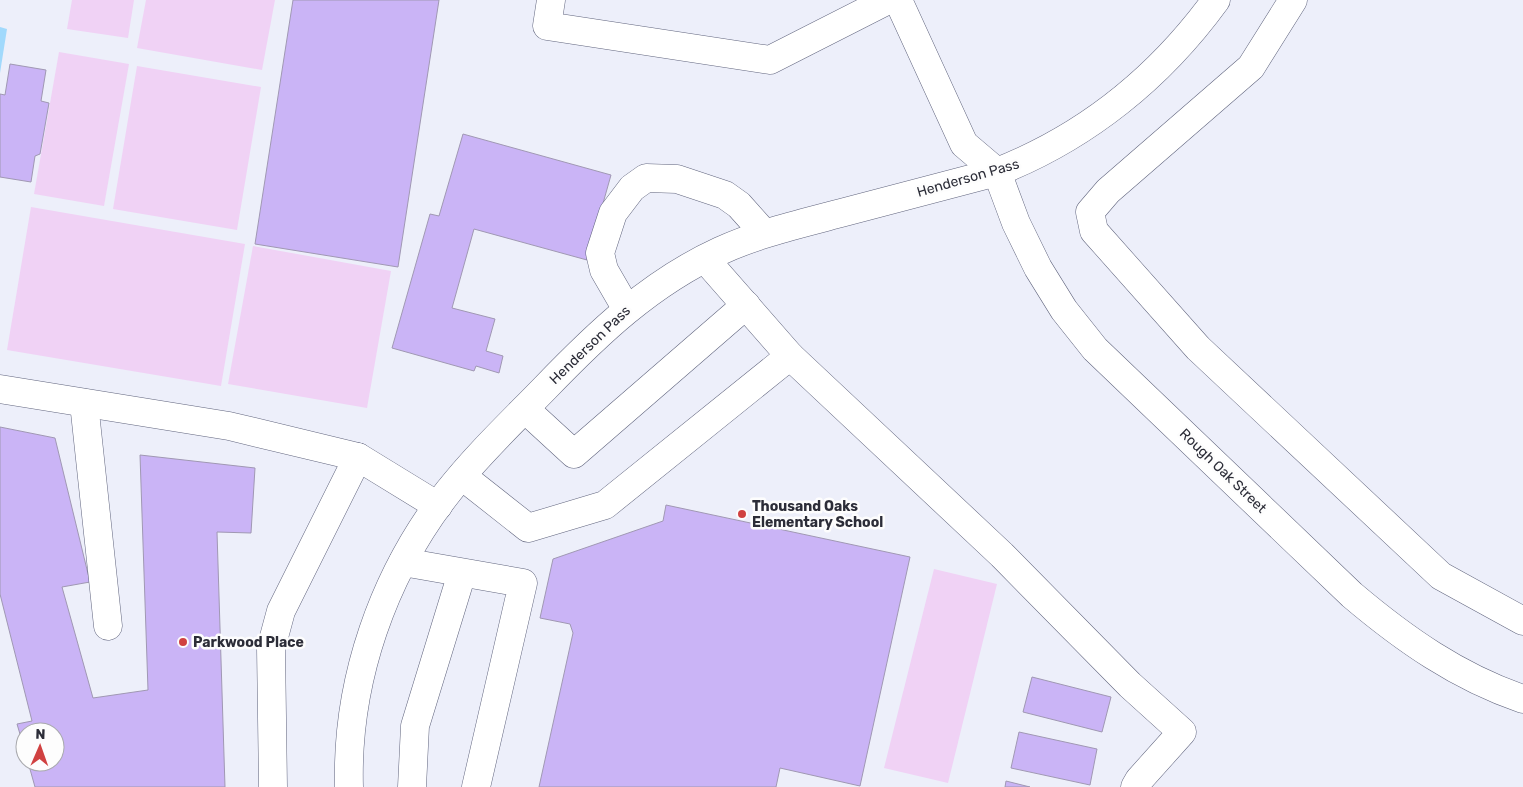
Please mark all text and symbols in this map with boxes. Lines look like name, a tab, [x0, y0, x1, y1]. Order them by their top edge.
street label: Henderson Pass	[915, 155, 1021, 201]
street label: Henderson Pass	[546, 302, 634, 388]
street label: Rough Oak Street	[1176, 425, 1270, 517]
place label: Thousand Oaks Elementary School	[752, 498, 883, 531]
marker: Thousand Oaks Elementary School	[736, 508, 748, 520]
place label: Parkwood Place	[193, 634, 304, 651]
marker: Parkwood Place	[177, 636, 189, 648]
north arrow	[15, 722, 65, 772]
text: N	[35, 726, 46, 743]

